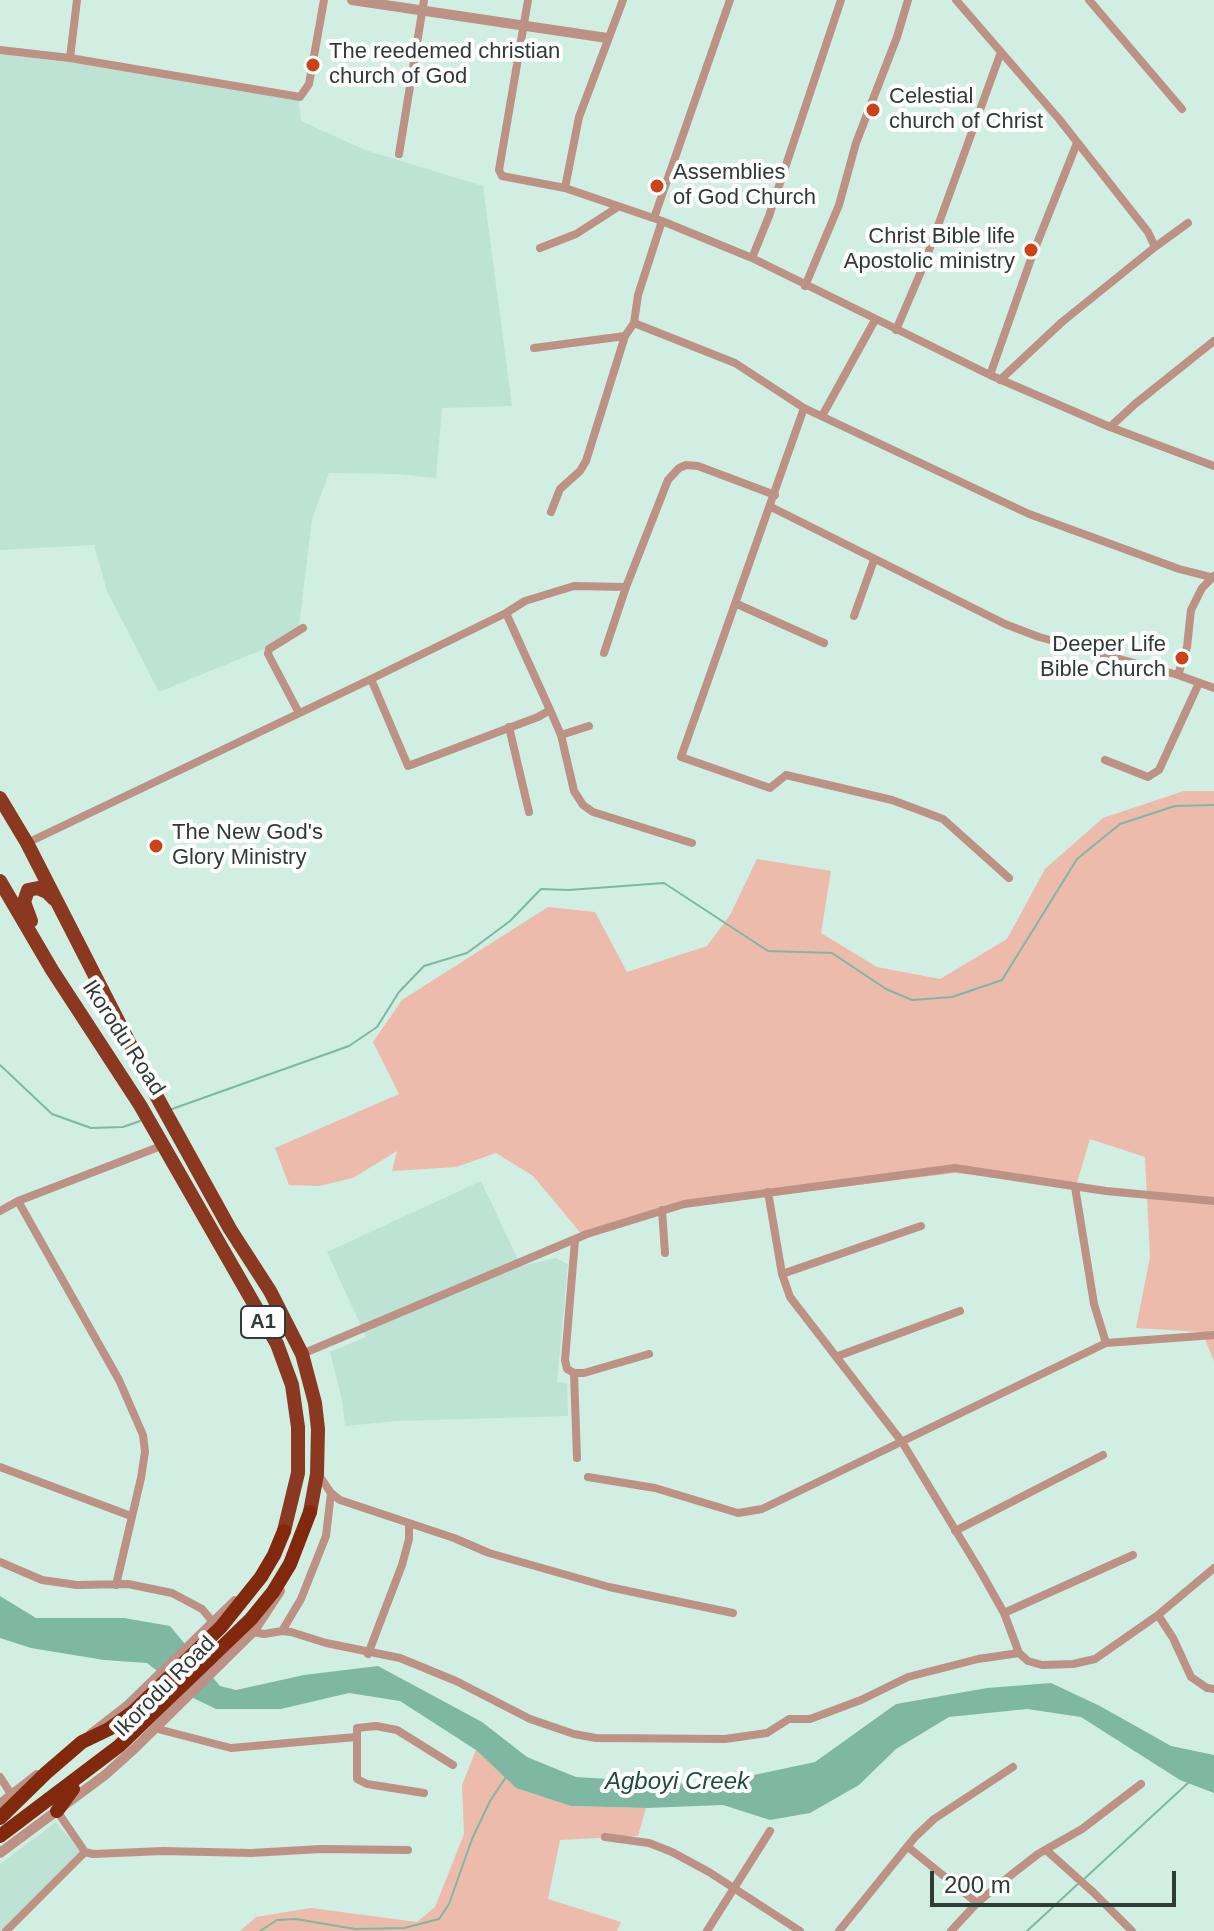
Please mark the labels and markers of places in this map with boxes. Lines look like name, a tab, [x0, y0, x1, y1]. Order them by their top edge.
place label: The reedemed christian church of God	[329, 39, 560, 90]
marker: The reedemed christian church of God	[304, 56, 322, 74]
place label: Celestial church of Christ	[889, 84, 1043, 136]
marker: Celestial church of Christ	[864, 101, 882, 119]
place label: Assemblies of God Church	[673, 160, 816, 212]
marker: Assemblies of God Church	[648, 177, 666, 195]
place label: Christ Bible life Apostolic ministry	[844, 224, 1015, 276]
marker: Christ Bible life Apostolic ministry	[1022, 241, 1040, 259]
place label: Deeper Life Bible Church	[1040, 632, 1166, 684]
marker: Deeper Life Bible Church	[1173, 649, 1191, 667]
place label: The New God's Glory Ministry	[172, 820, 323, 872]
marker: The New God's Glory Ministry	[147, 837, 165, 855]

